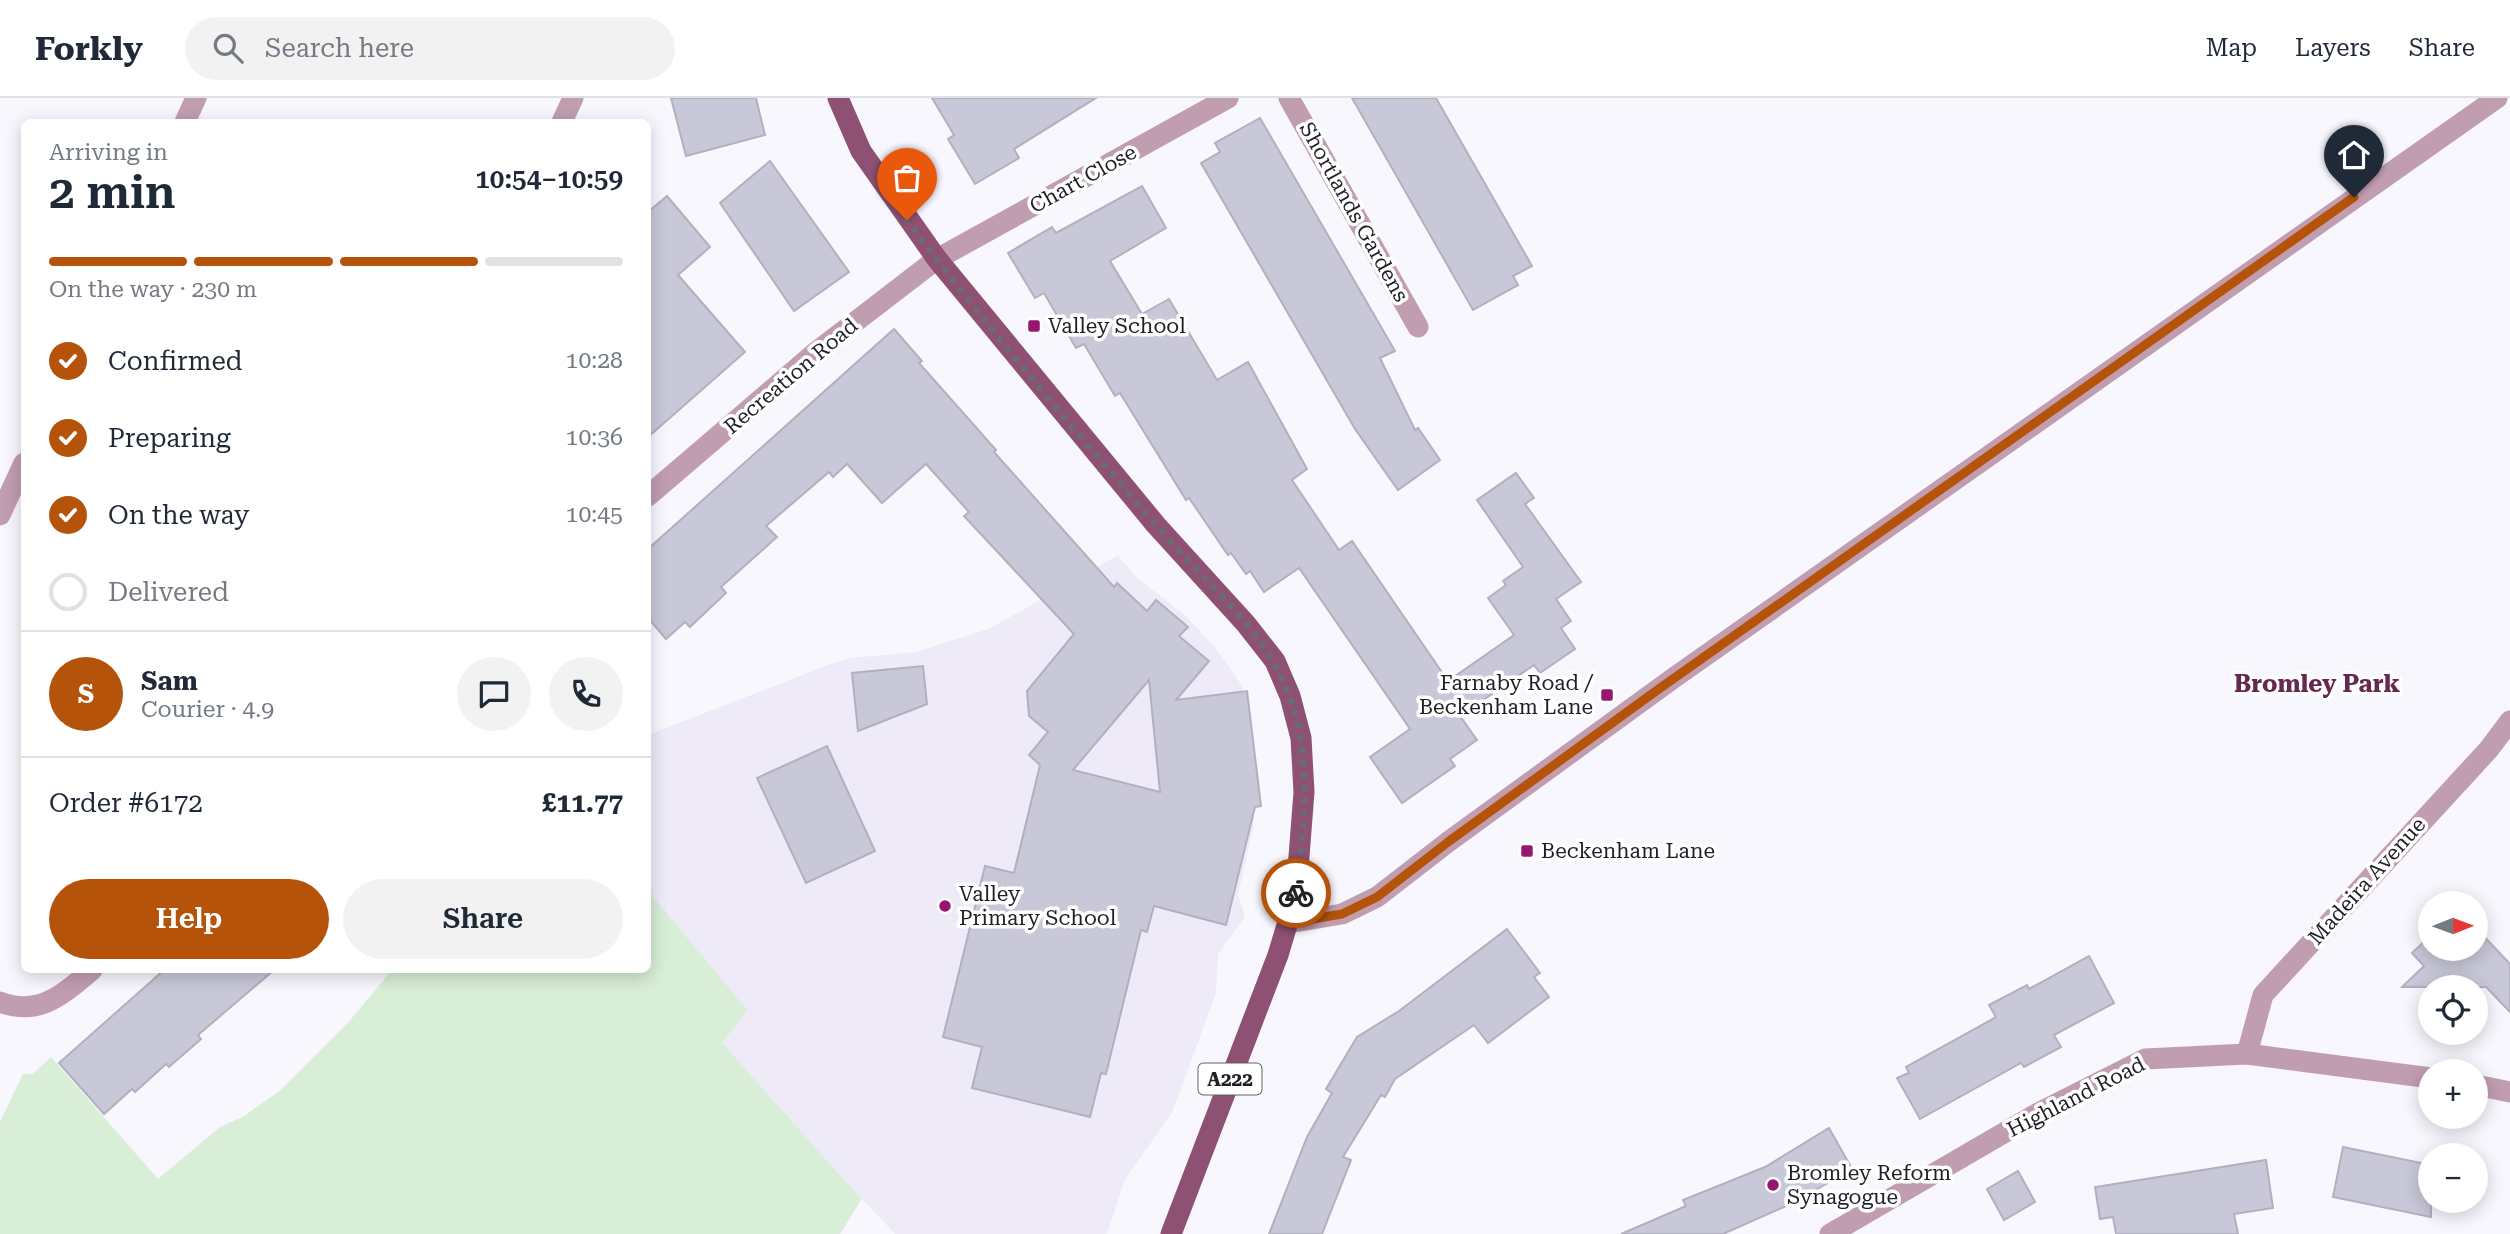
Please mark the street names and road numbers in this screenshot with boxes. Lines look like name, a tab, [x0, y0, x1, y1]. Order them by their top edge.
street label: Shortlands Gardens	[1295, 118, 1413, 306]
street label: Chart Close	[1026, 140, 1140, 218]
street label: Recreation Road	[719, 313, 863, 439]
street label: Madeira Avenue	[2304, 812, 2430, 950]
street label: Highland Road	[2003, 1052, 2149, 1142]
road number: A222	[1198, 1063, 1262, 1094]

